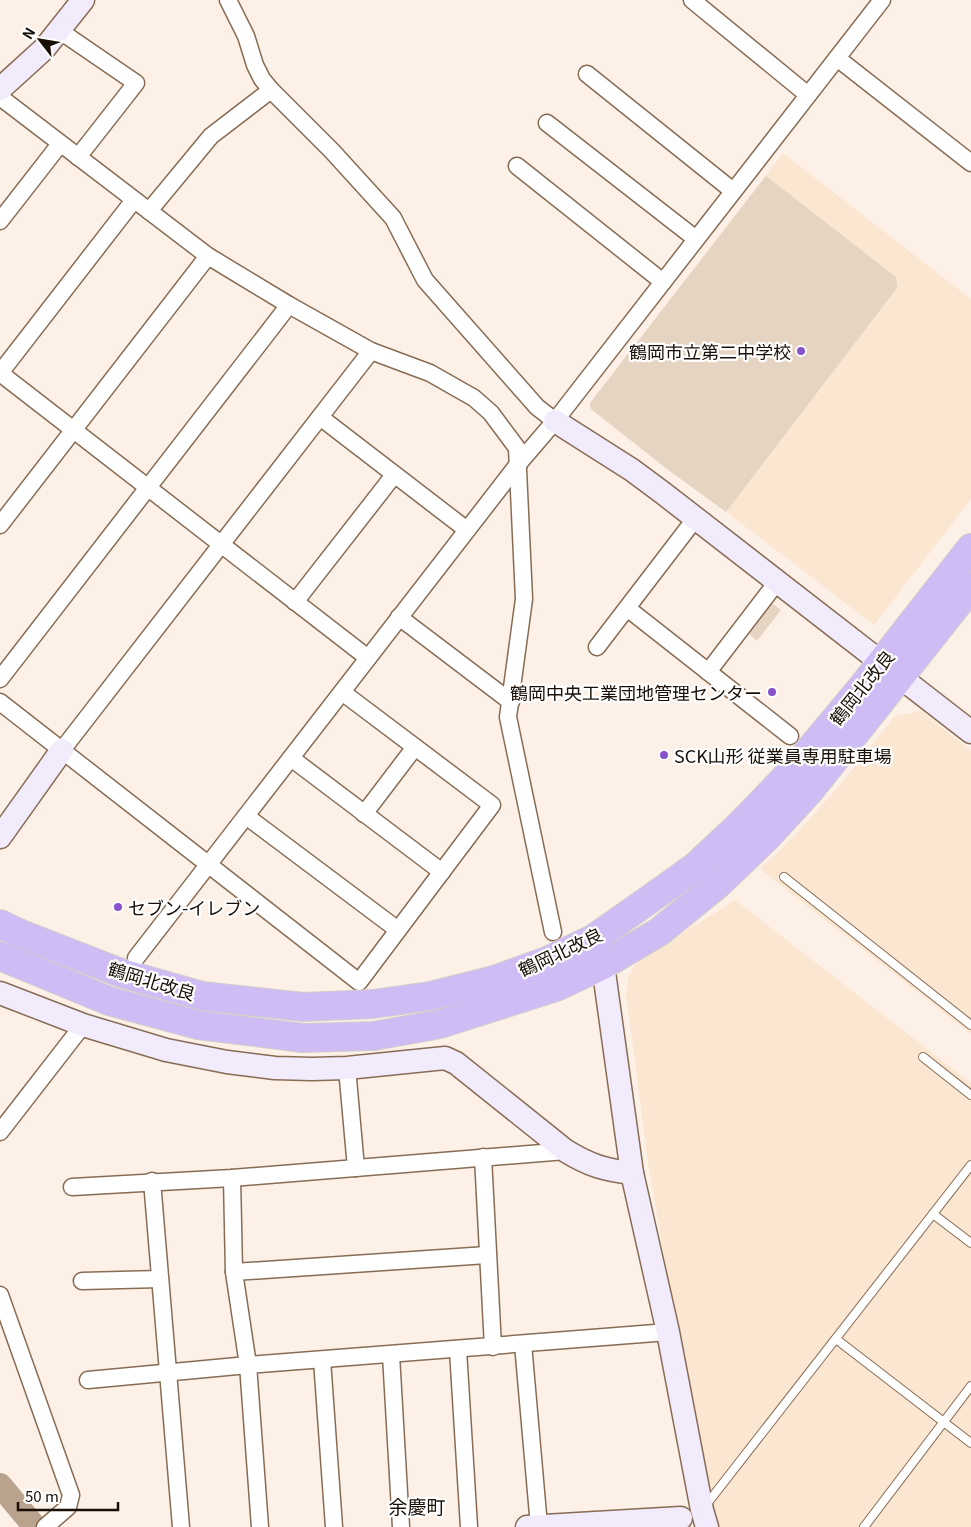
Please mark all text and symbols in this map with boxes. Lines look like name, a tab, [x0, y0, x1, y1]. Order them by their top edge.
north arrow	[15, 15, 65, 65]
text: N	[17, 23, 39, 42]
place label: 鶴岡市立第二中学校	[629, 338, 791, 364]
marker: 鶴岡市立第二中学校	[795, 345, 807, 357]
street label: 鶴岡北改良	[823, 644, 899, 730]
place label: 鶴岡中央工業団地管理センター	[510, 679, 762, 705]
marker: 鶴岡中央工業団地管理センター	[766, 686, 778, 698]
place label: SCK山形 従業員専用駐車場	[674, 742, 892, 768]
marker: SCK山形 従業員専用駐車場	[658, 749, 670, 761]
place label: セブン-イレブン	[128, 894, 260, 920]
marker: セブン-イレブン	[112, 901, 124, 913]
street label: 鶴岡北改良	[514, 920, 606, 982]
street label: 鶴岡北改良	[105, 954, 199, 1006]
scale bar	[18, 1480, 118, 1512]
text: 50 m	[25, 1485, 59, 1506]
district label: 余慶町	[388, 1492, 446, 1519]

